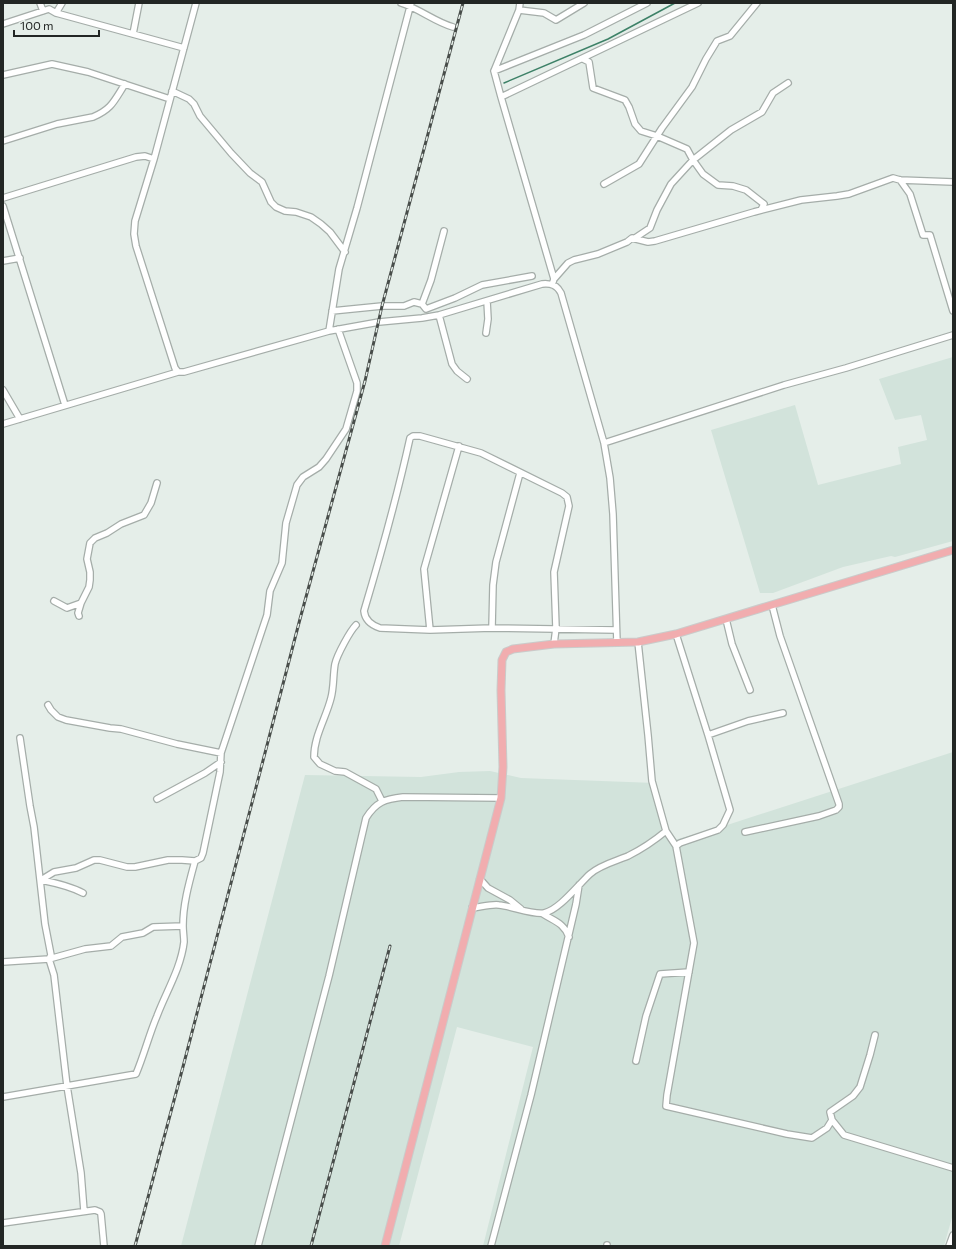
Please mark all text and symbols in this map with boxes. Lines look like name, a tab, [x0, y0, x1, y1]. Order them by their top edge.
scale bar	[14, 12, 99, 38]
text: 100 m	[20, 18, 54, 32]

